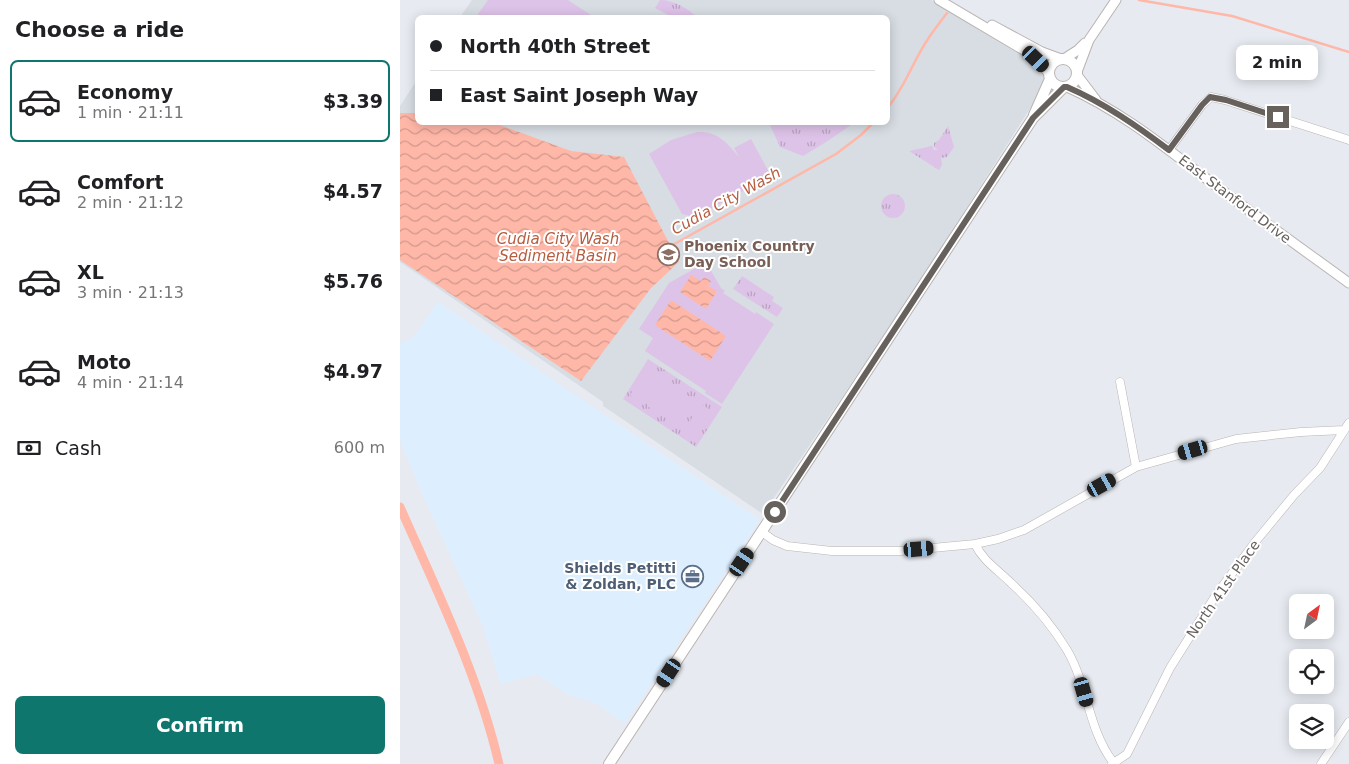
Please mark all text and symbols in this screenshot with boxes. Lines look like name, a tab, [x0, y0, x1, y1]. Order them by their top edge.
text: Choose a ride	[15, 17, 184, 42]
text: North 40th Street	[460, 35, 650, 57]
car	[1019, 43, 1052, 75]
callout: 2 min	[1237, 44, 1319, 80]
text: 2 min	[1252, 53, 1302, 72]
icon: car	[17, 79, 62, 124]
text: Economy	[77, 81, 173, 103]
text: East Saint Joseph Way	[460, 84, 698, 106]
text: $3.39	[323, 90, 383, 112]
text: 1 min · 21:11	[77, 103, 184, 122]
route end	[1267, 106, 1289, 128]
street label: East Stanford Drive	[1176, 152, 1294, 246]
water label: Cudia City Wash	[668, 163, 784, 239]
icon: car	[17, 169, 62, 214]
text: Comfort	[77, 171, 164, 193]
text: $4.57	[323, 180, 383, 202]
text: 2 min · 21:12	[77, 193, 184, 212]
water label: Cudia City Wash Sediment Basin	[497, 230, 619, 265]
place label: Phoenix Country Day School	[684, 238, 815, 270]
school or university icon: Phoenix Country Day School	[656, 242, 680, 266]
icon: car	[17, 259, 62, 304]
text: XL	[77, 261, 104, 283]
text: $5.76	[323, 270, 383, 292]
text: 3 min · 21:13	[77, 283, 184, 302]
icon: car	[17, 349, 62, 394]
text: Moto	[77, 351, 131, 373]
text: $4.97	[323, 360, 383, 382]
text: 4 min · 21:14	[77, 373, 184, 392]
icon: cash	[15, 434, 43, 462]
text: Cash	[55, 437, 102, 459]
text: 600 m	[334, 438, 385, 457]
car	[1176, 439, 1209, 461]
car	[1085, 471, 1118, 499]
route start	[764, 501, 786, 523]
street label: North 41st Place	[1183, 537, 1263, 641]
car	[903, 540, 934, 558]
car	[727, 545, 756, 579]
place label: Shields Petitti & Zoldan, PLC	[564, 560, 676, 592]
office icon: Shields Petitti & Zoldan, PLC	[680, 564, 704, 588]
north arrow	[1289, 594, 1334, 639]
map controls	[1289, 594, 1334, 749]
button: locate	[1289, 649, 1334, 694]
car	[654, 656, 683, 690]
car	[1072, 676, 1095, 708]
button: Confirm	[15, 696, 385, 754]
button: layers	[1289, 704, 1334, 749]

